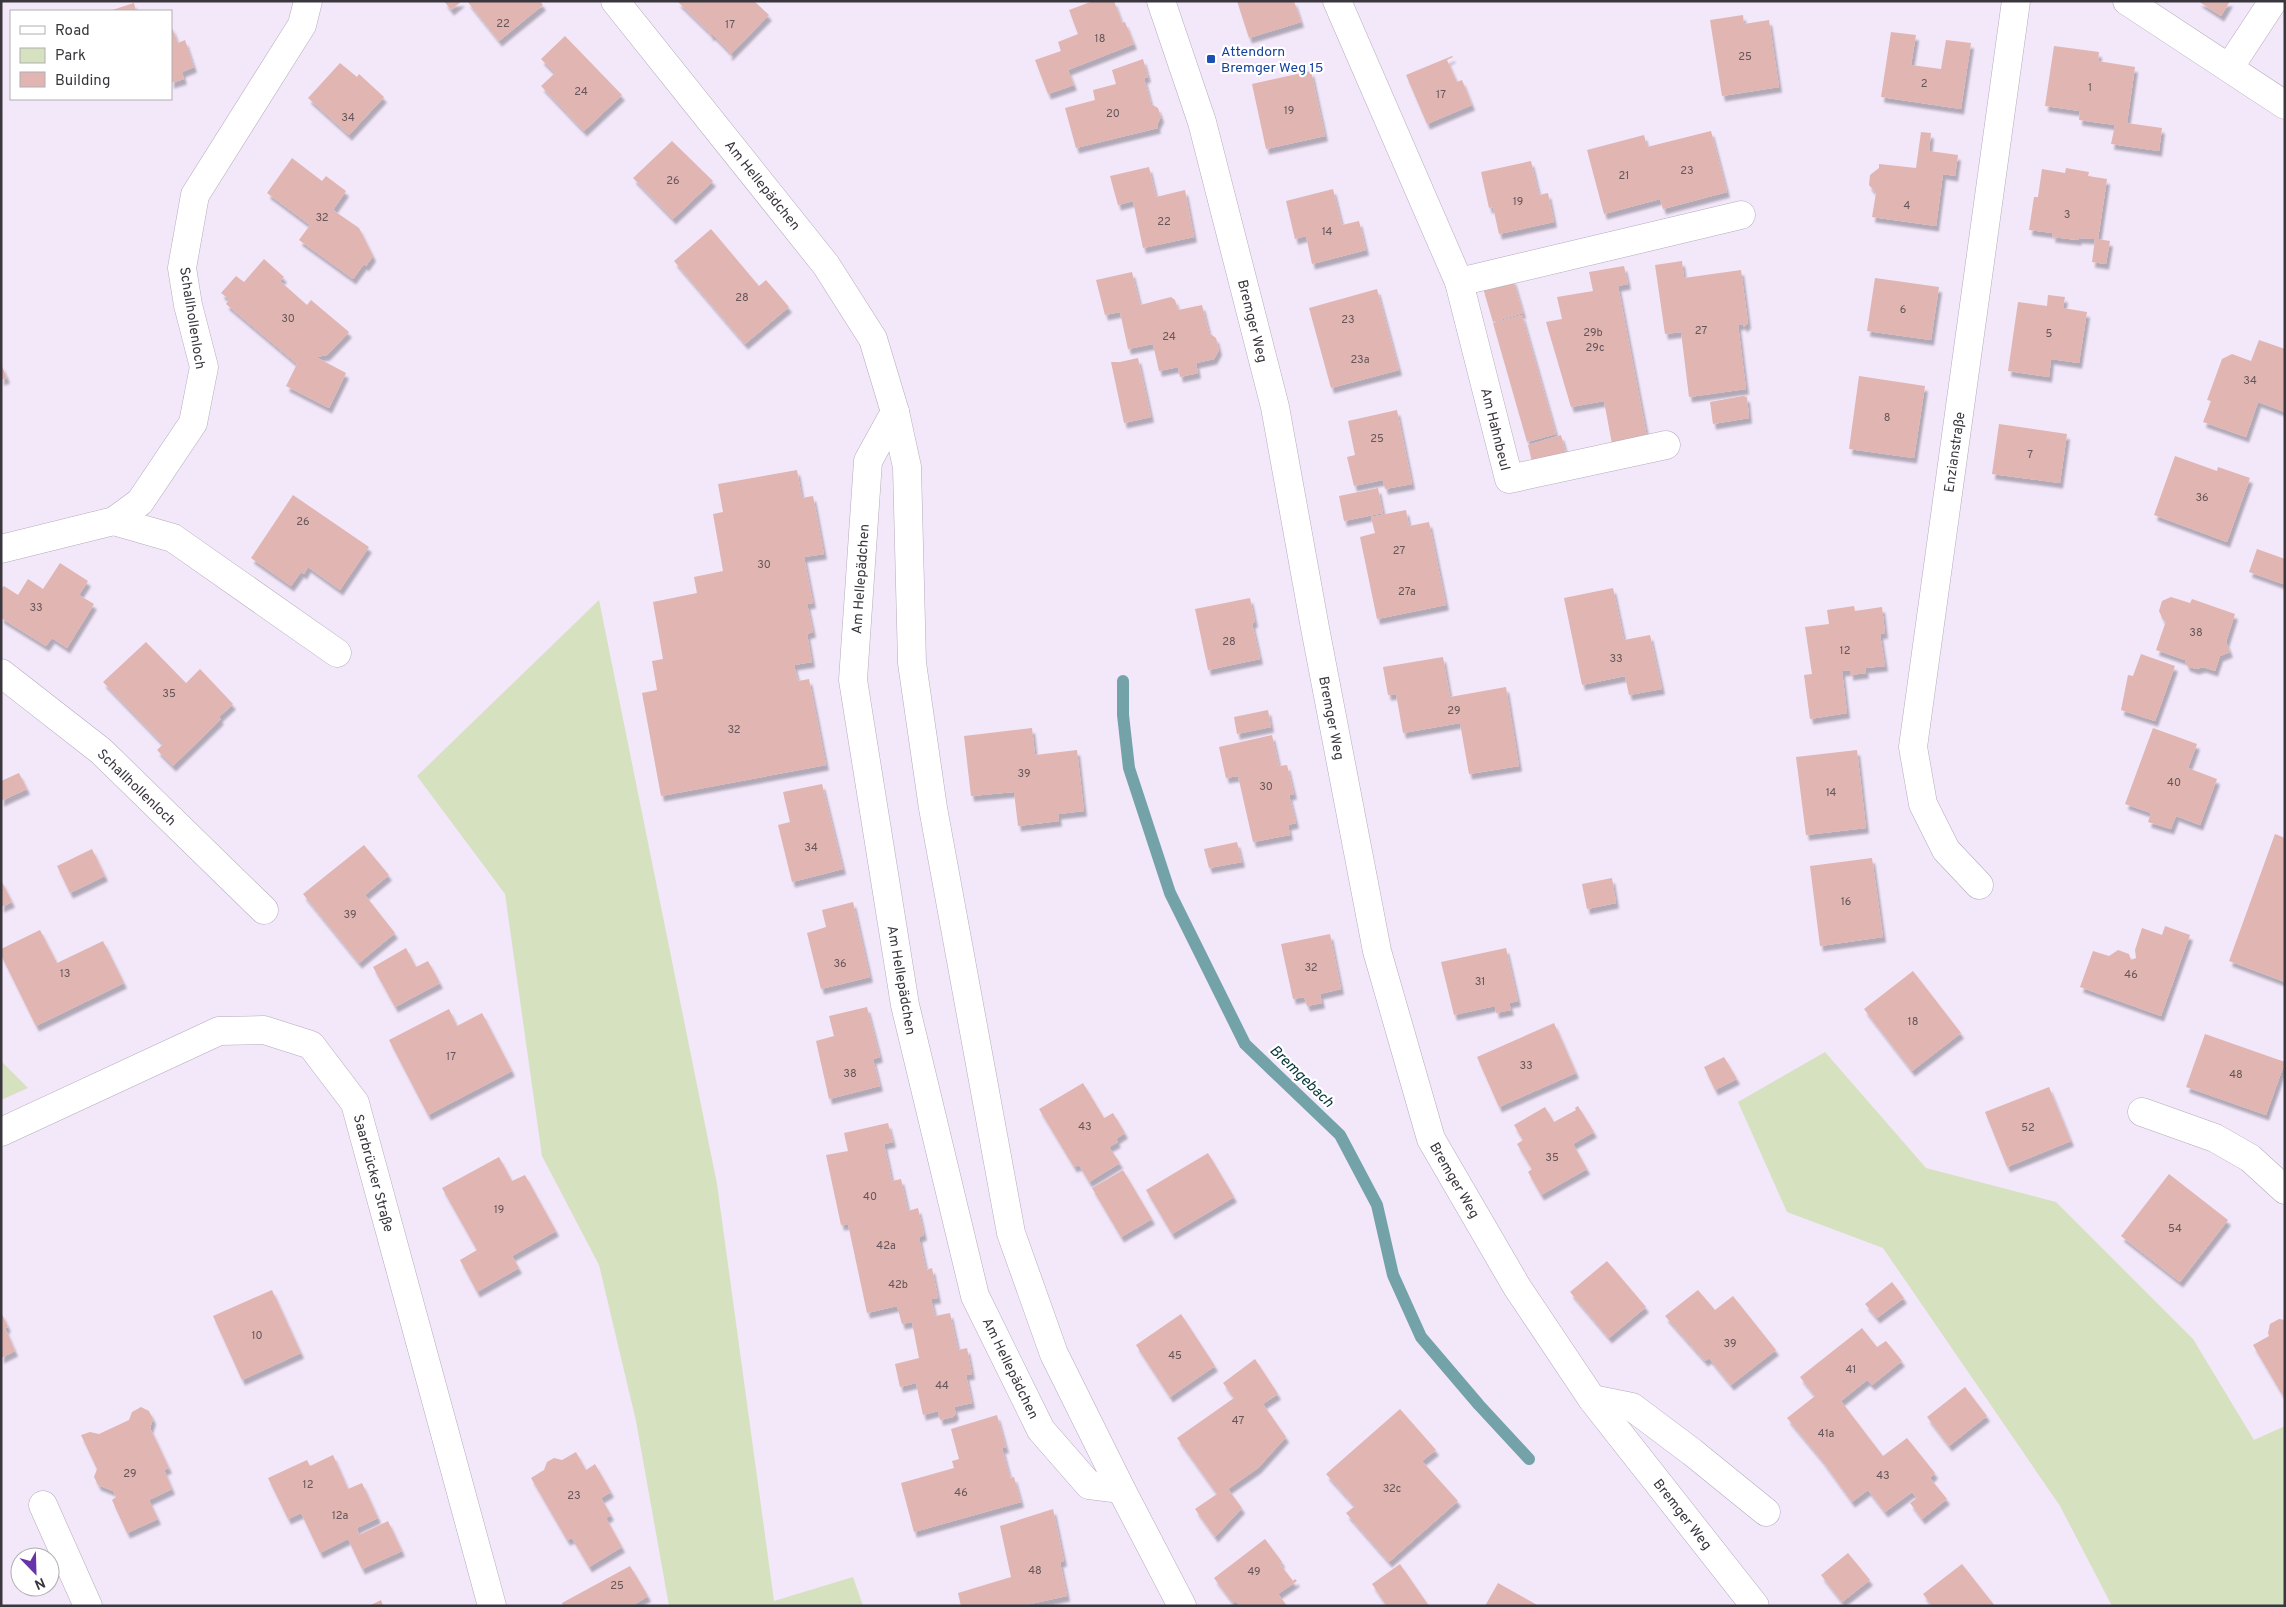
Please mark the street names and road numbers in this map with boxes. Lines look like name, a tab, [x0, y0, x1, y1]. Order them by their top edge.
street label: Am Hellepädchen	[720, 138, 803, 234]
street label: Schallhollenloch	[175, 266, 208, 371]
street label: Bremger Weg	[1233, 278, 1270, 365]
street label: Am Hahnbeul	[1476, 386, 1513, 472]
street label: Enzianstraße	[1941, 411, 1970, 494]
street label: Am Hellepädchen	[849, 523, 874, 635]
street label: Bremger Weg	[1314, 675, 1347, 762]
street label: Schallhollenloch	[93, 746, 179, 830]
street label: Am Hellepädchen	[883, 924, 919, 1036]
street label: Saarbrücker Straße	[349, 1113, 396, 1234]
street label: Bremger Weg	[1425, 1140, 1482, 1222]
street label: Am Hellepädchen	[978, 1315, 1042, 1422]
street label: Bremger Weg	[1649, 1476, 1715, 1554]

